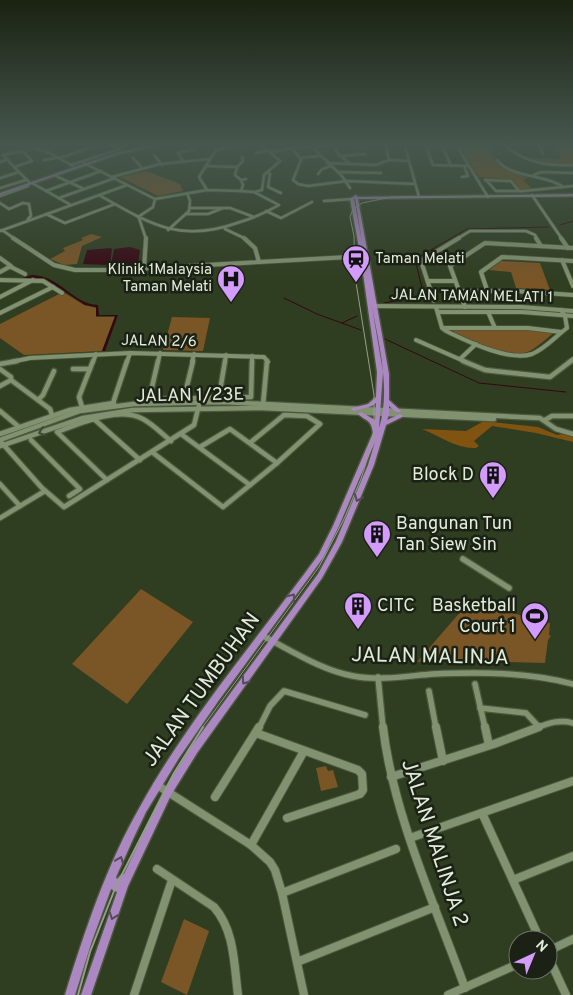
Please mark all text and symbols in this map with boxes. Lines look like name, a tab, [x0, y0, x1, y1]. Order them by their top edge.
station icon: Taman Melati	[341, 244, 371, 283]
place label: Taman Melati	[375, 250, 465, 269]
place label: Klinik 1Malaysia Taman Melati	[107, 261, 212, 297]
hospital icon: Klinik 1Malaysia Taman Melati	[216, 264, 246, 303]
street label: JALAN TAMAN MELATI 1	[391, 286, 553, 308]
street label: JALAN 2/6	[121, 332, 197, 352]
street label: JALAN 1/23E	[136, 384, 244, 408]
one-way arrow	[38, 426, 46, 436]
building icon: Block D	[478, 460, 508, 499]
place label: Block D	[412, 464, 474, 487]
one-way arrow	[353, 493, 364, 502]
place label: Bangunan Tun Tan Siew Sin	[396, 513, 512, 557]
building icon: Bangunan Tun Tan Siew Sin	[362, 519, 392, 558]
building icon: CITC	[343, 591, 373, 630]
one-way arrow	[286, 593, 295, 603]
place label: CITC	[377, 595, 415, 618]
place label: Basketball Court 1	[432, 595, 516, 639]
sports icon: Basketball Court 1	[520, 601, 550, 640]
street label: JALAN TUMBUHAN	[137, 608, 267, 772]
street label: JALAN MALINJA	[351, 642, 509, 672]
one-way arrow	[242, 675, 251, 685]
street label: JALAN MALINJA 2	[394, 756, 474, 930]
one-way arrow	[113, 856, 124, 865]
one-way arrow	[109, 912, 119, 920]
north arrow	[508, 930, 558, 980]
text: N	[531, 937, 551, 956]

